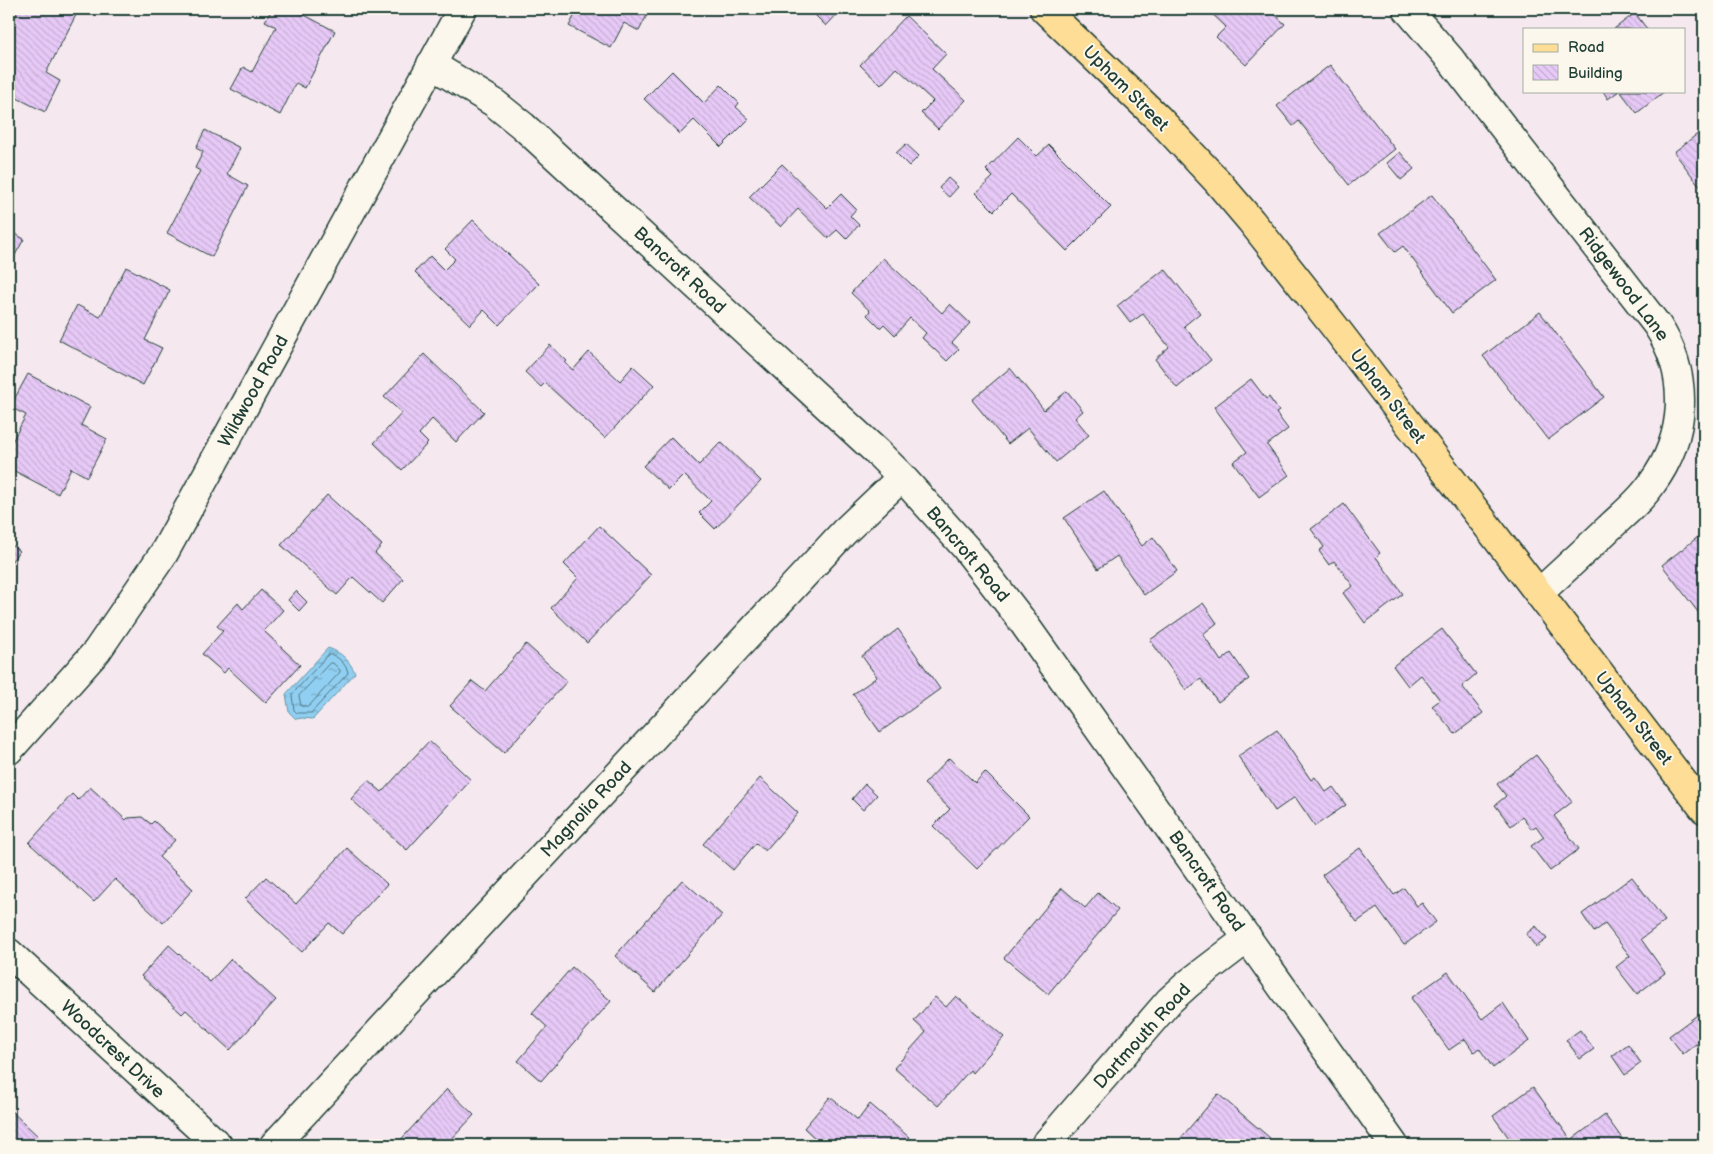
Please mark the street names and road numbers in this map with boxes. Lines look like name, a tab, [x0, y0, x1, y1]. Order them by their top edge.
street label: Upham Street	[1078, 41, 1173, 136]
street label: Bancroft Road	[629, 222, 730, 318]
street label: Ridgewood Lane	[1574, 223, 1673, 346]
street label: Wildwood Road	[214, 332, 293, 451]
street label: Upham Street	[1345, 345, 1430, 448]
street label: Bancroft Road	[922, 502, 1014, 606]
street label: Upham Street	[1591, 667, 1677, 769]
street label: Magnolia Road	[537, 757, 636, 862]
street label: Bancroft Road	[1164, 827, 1249, 936]
street label: Dartmouth Road	[1090, 979, 1195, 1093]
street label: Woodcrest Drive	[56, 996, 169, 1103]

